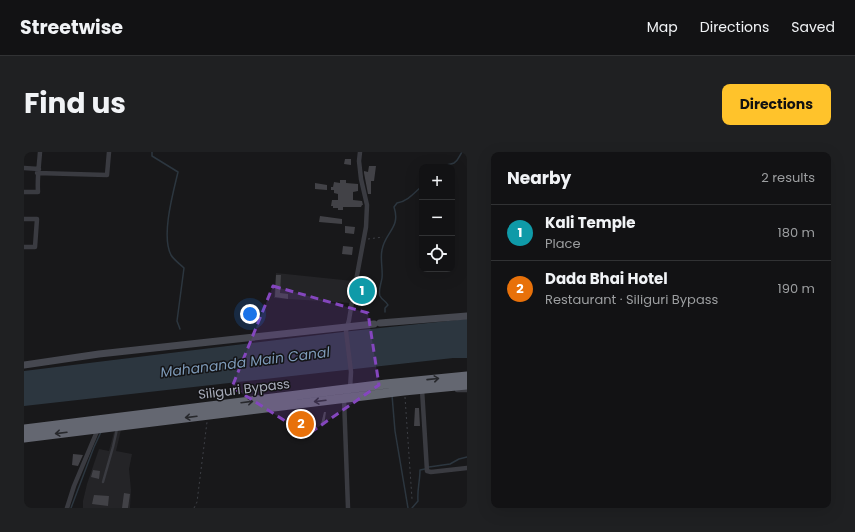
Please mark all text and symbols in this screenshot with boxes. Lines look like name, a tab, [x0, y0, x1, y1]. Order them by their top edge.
text: Streetwise	[20, 14, 123, 41]
text: Map	[647, 17, 678, 37]
text: Directions	[700, 17, 769, 37]
text: Saved	[791, 17, 835, 37]
text: Find us	[24, 84, 126, 123]
button: Directions	[722, 84, 831, 125]
map controls	[419, 164, 455, 272]
button: +	[419, 164, 455, 200]
text: Nearby	[507, 166, 571, 190]
text: 2 results	[761, 168, 815, 187]
button: −	[419, 200, 455, 236]
text: Kali Temple	[545, 212, 636, 233]
text: 1	[518, 223, 522, 242]
text: 180 m	[778, 223, 815, 242]
text: Place	[545, 234, 580, 253]
button: locate	[419, 236, 455, 272]
text: Dada Bhai Hotel	[545, 268, 668, 289]
pin: 1	[349, 276, 375, 306]
text: 2	[516, 279, 524, 298]
text: 190 m	[778, 279, 815, 298]
text: Restaurant · Siliguri Bypass	[545, 290, 718, 309]
your location	[240, 304, 260, 324]
water label: Mahananda Main Canal	[159, 342, 331, 382]
street label: Siliguri Bypass	[197, 374, 291, 404]
one-way arrow	[426, 375, 439, 383]
one-way arrow	[314, 397, 327, 405]
one-way arrow	[240, 398, 253, 405]
pin: 2	[288, 409, 314, 439]
one-way arrow	[185, 413, 198, 421]
one-way arrow	[55, 429, 68, 437]

